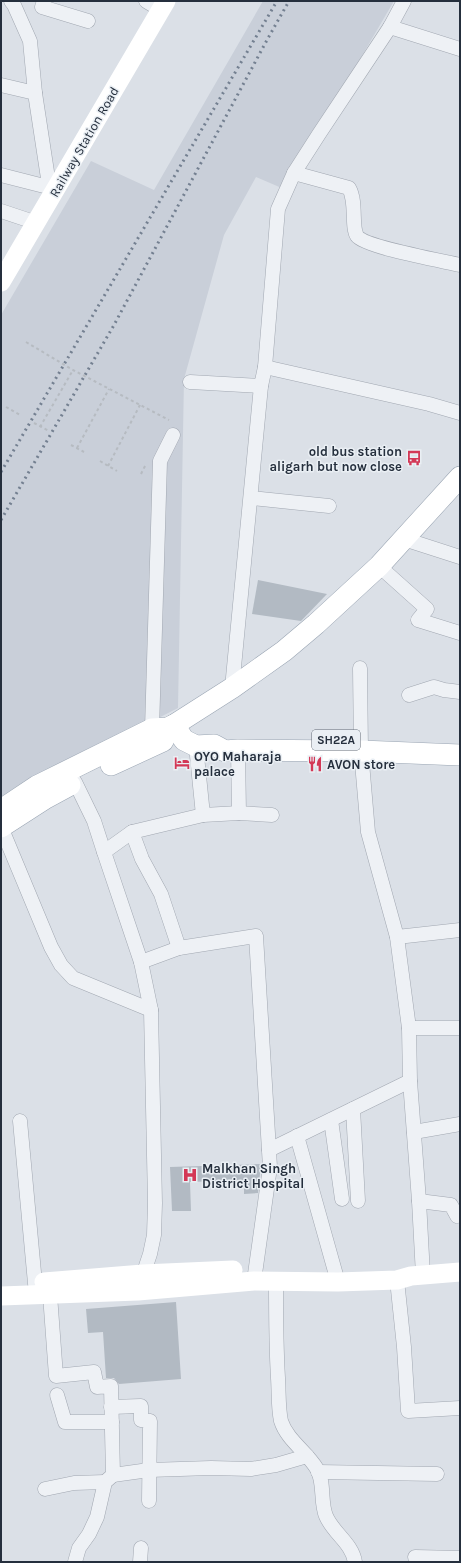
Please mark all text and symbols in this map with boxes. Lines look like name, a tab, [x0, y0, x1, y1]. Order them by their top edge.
street label: Railway Station Road	[46, 84, 122, 200]
place label: old bus station aligarh but now close	[269, 444, 402, 474]
bus stop icon: old bus station aligarh but now close	[405, 449, 423, 467]
road number: SH22A	[312, 730, 360, 750]
place label: OYO Maharaja palace	[194, 749, 282, 779]
hotel icon: OYO Maharaja palace	[173, 754, 191, 772]
restaurant icon: AVON store	[306, 755, 324, 773]
place label: AVON store	[327, 757, 395, 772]
place label: Malkhan Singh District Hospital	[202, 1161, 304, 1191]
hospital icon: Malkhan Singh District Hospital	[181, 1166, 199, 1184]

